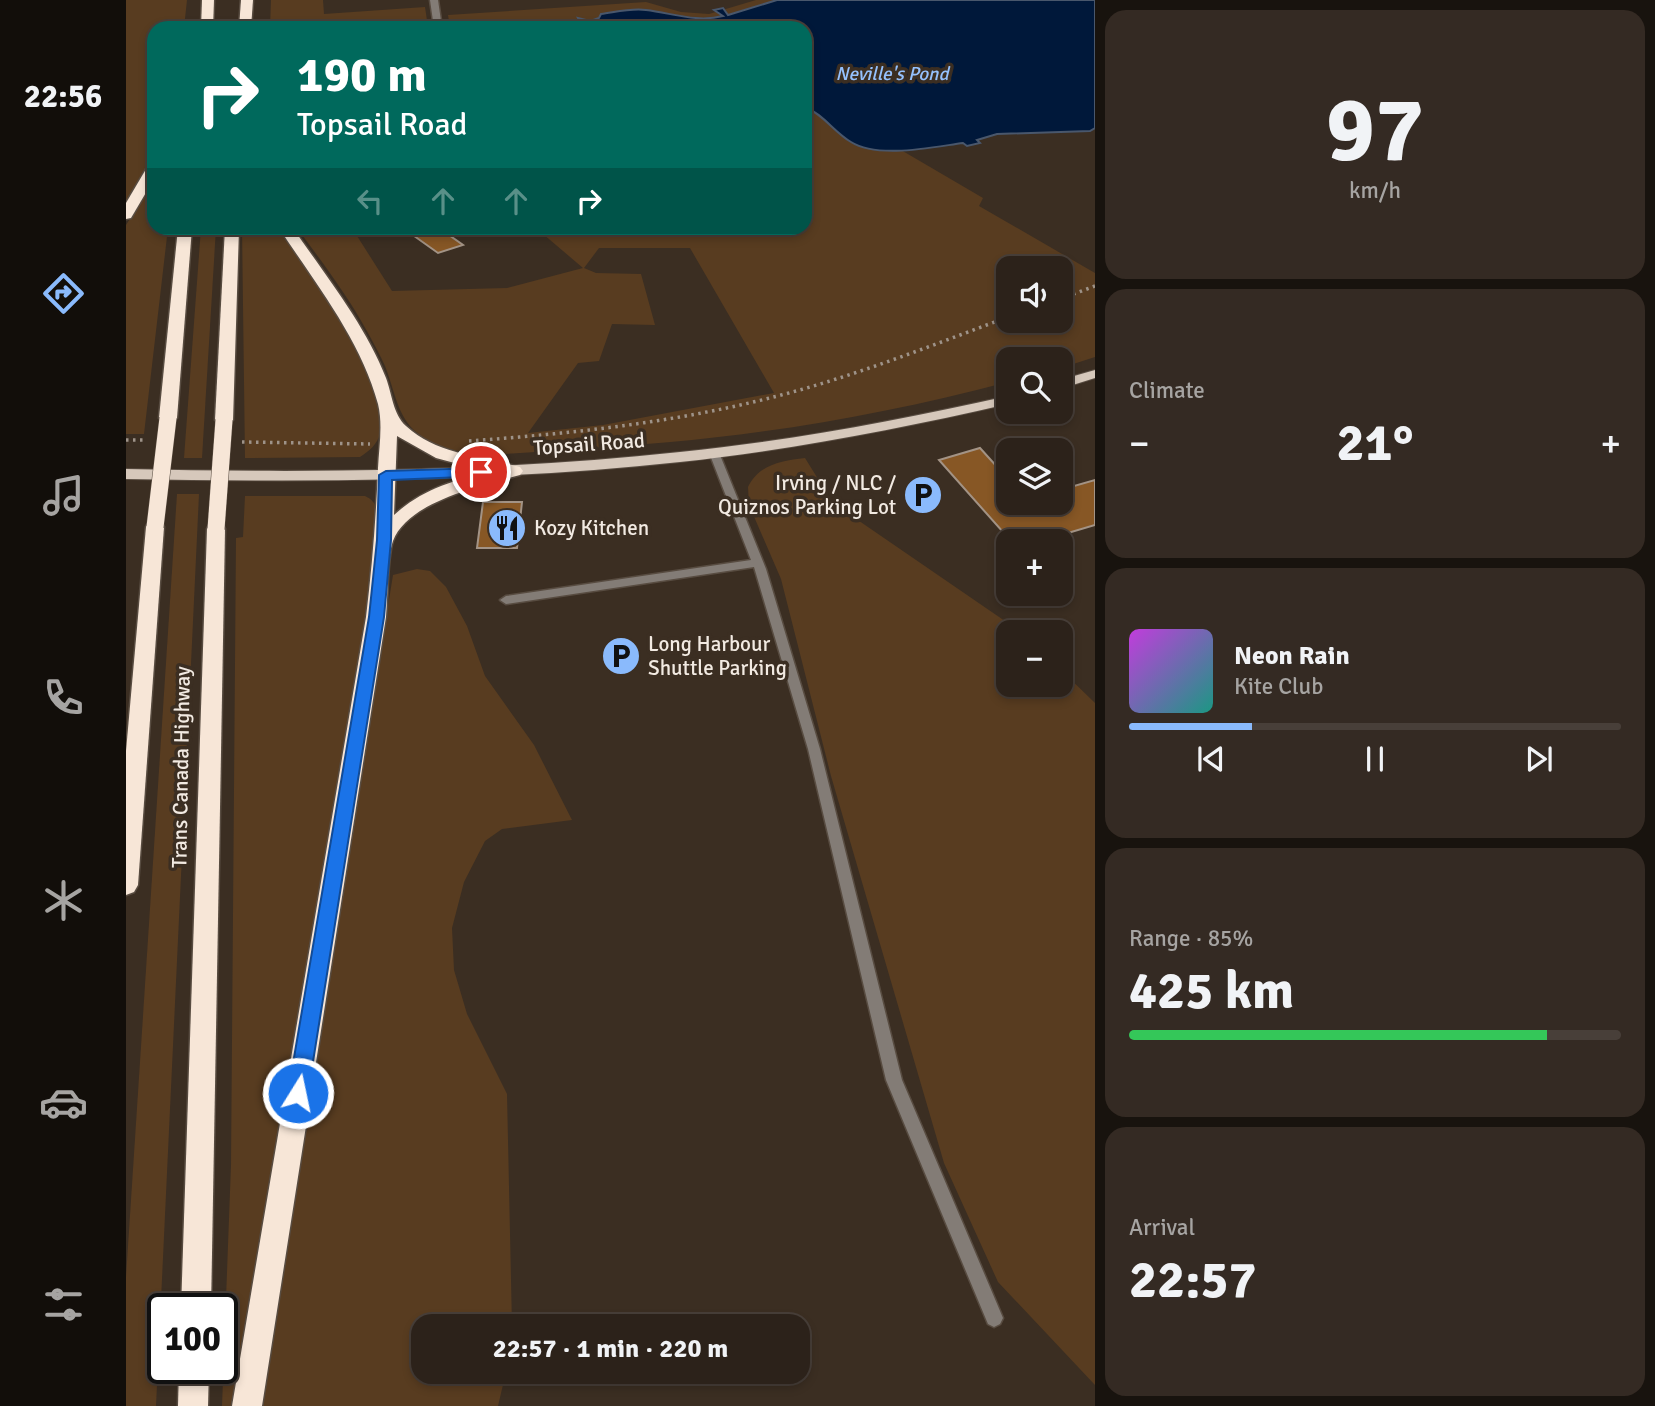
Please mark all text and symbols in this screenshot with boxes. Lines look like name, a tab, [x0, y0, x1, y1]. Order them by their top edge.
text: 190 m	[297, 45, 427, 105]
icon: right	[182, 49, 273, 140]
water label: Neville's Pond	[836, 62, 950, 86]
text: 97	[1326, 74, 1424, 187]
text: 22:56	[24, 77, 102, 116]
text: Topsail Road	[297, 105, 468, 144]
text: km/h	[1349, 176, 1401, 205]
icon: left	[351, 182, 389, 220]
icon: ahead	[424, 182, 462, 220]
icon: ahead	[497, 182, 535, 220]
icon: right	[570, 182, 608, 220]
map controls	[996, 256, 1073, 697]
button: sound	[996, 256, 1073, 333]
icon: directions	[39, 269, 88, 318]
button: search	[996, 347, 1073, 424]
text: Climate	[1129, 376, 1205, 405]
text: 21°	[1337, 411, 1413, 475]
text: −	[1129, 420, 1150, 467]
text: +	[1600, 420, 1621, 467]
street label: Topsail Road	[532, 427, 646, 461]
button: layers	[996, 438, 1073, 515]
pin	[451, 442, 511, 502]
icon: arrive	[462, 453, 500, 491]
place label: Irving / NLC / Quiznos Parking Lot	[718, 470, 896, 520]
icon: music	[39, 471, 88, 520]
parking icon: Irving / NLC / Quiznos Parking Lot	[902, 474, 944, 516]
restaurant icon: Kozy Kitchen	[486, 507, 528, 549]
place label: Kozy Kitchen	[534, 515, 649, 541]
button: +	[996, 529, 1073, 606]
button: −	[996, 620, 1073, 697]
place label: Long Harbour Shuttle Parking	[648, 631, 787, 681]
parking icon: Long Harbour Shuttle Parking	[600, 635, 642, 677]
text: Neon Rain	[1234, 640, 1350, 672]
street label: Trans Canada Highway	[166, 666, 196, 868]
text: Kite Club	[1234, 672, 1323, 701]
icon: phone	[39, 673, 88, 722]
icon: previous	[1192, 740, 1230, 778]
icon: pause	[1356, 740, 1394, 778]
icon: next	[1520, 740, 1558, 778]
icon: climate	[39, 876, 88, 925]
text: Range · 85%	[1129, 924, 1253, 953]
text: 425 km	[1129, 959, 1294, 1023]
position arrow	[261, 1056, 335, 1130]
icon: car	[39, 1078, 88, 1127]
text: Arrival	[1129, 1213, 1195, 1242]
text: 22:57	[1129, 1248, 1257, 1312]
icon: filters	[39, 1280, 88, 1329]
speed limit sign: 100	[147, 1293, 238, 1384]
text: 22:57 · 1 min · 220 m	[493, 1333, 728, 1365]

